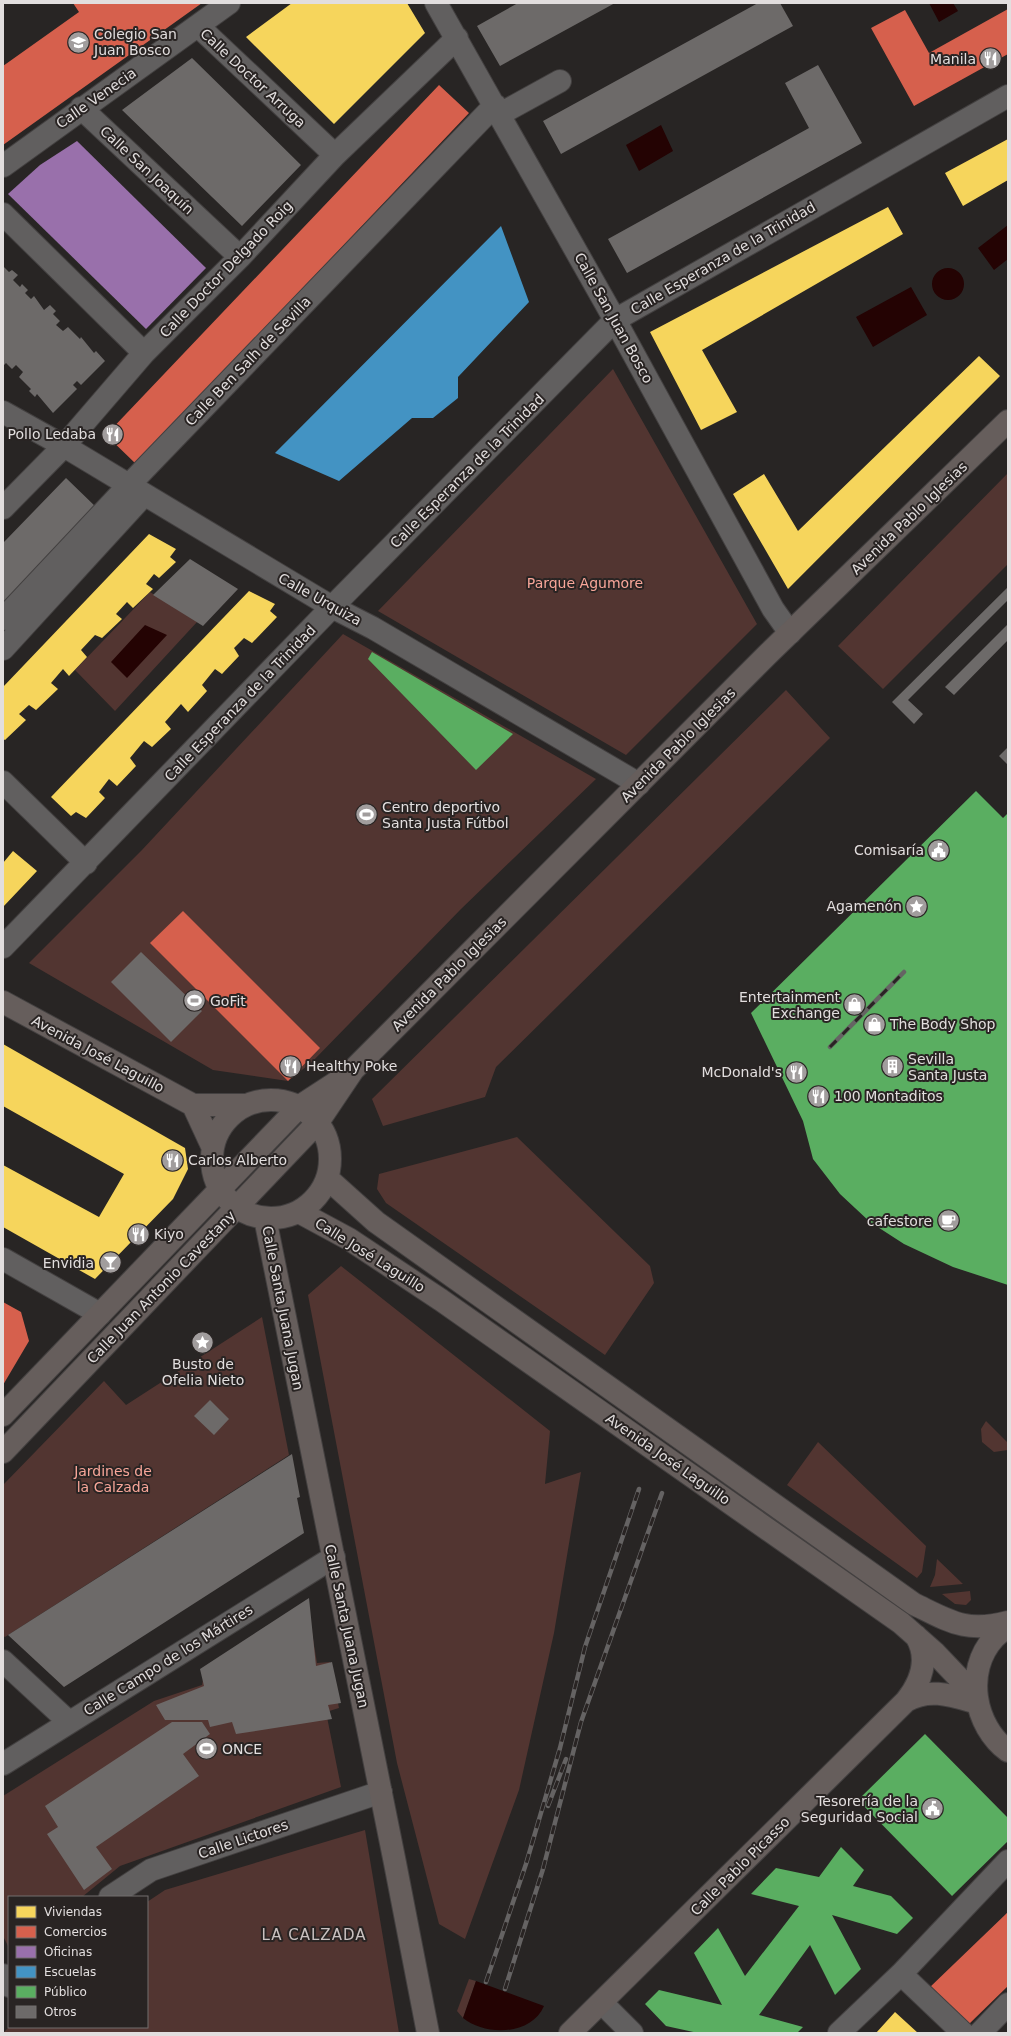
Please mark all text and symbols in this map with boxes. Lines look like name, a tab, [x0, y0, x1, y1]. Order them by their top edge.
street label: Calle Doctor Arruga	[197, 25, 309, 131]
place label: Colegio San Juan Bosco	[93, 26, 177, 58]
school or university icon: Colegio San Juan Bosco	[65, 29, 91, 55]
restaurant icon: Manila	[978, 46, 1004, 72]
place label: Manila	[930, 51, 976, 67]
street label: Calle Venecia	[53, 65, 139, 131]
street label: Calle San Joaquín	[97, 123, 197, 217]
street label: Calle Doctor Delgado Roig	[156, 197, 296, 341]
street label: Calle Esperanza de la Trinidad	[628, 198, 818, 318]
street label: Calle San Juan Bosco	[571, 250, 657, 386]
street label: Calle Ben Salh de Sevilla	[182, 293, 314, 429]
street label: Calle Esperanza de la Trinidad	[387, 391, 547, 551]
restaurant icon: Pollo Ledaba	[99, 421, 125, 447]
place label: Pollo Ledaba	[8, 426, 96, 442]
street label: Avenida Pablo Iglesias	[848, 458, 970, 578]
street label: Calle Urquiza	[276, 570, 364, 628]
park label: Parque Agumore	[527, 575, 643, 591]
street label: Calle Esperanza de la Trinidad	[161, 622, 319, 784]
street label: Avenida Pablo Iglesias	[618, 685, 738, 805]
place label: Centro deportivo Santa Justa Fútbol	[382, 799, 509, 831]
sports icon: Centro deportivo Santa Justa Fútbol	[354, 802, 380, 828]
public building icon: Comisaría	[926, 837, 952, 863]
place label: Comisaría	[854, 842, 924, 858]
place icon: Agamenón	[904, 893, 930, 919]
place label: Agamenón	[826, 898, 902, 914]
street label: Avenida Pablo Iglesias	[389, 914, 509, 1034]
sports icon: GoFit	[182, 988, 208, 1014]
place label: Entertainment Exchange	[739, 989, 841, 1021]
shop icon: Entertainment Exchange	[842, 992, 868, 1018]
place label: GoFit	[210, 993, 246, 1009]
shop icon: The Body Shop	[862, 1011, 888, 1037]
street label: Avenida José Laguillo	[29, 1012, 167, 1096]
place label: The Body Shop	[889, 1016, 996, 1032]
place label: Sevilla Santa Justa	[908, 1051, 987, 1083]
restaurant icon: Healthy Poke	[277, 1053, 303, 1079]
building icon: Sevilla Santa Justa	[879, 1054, 905, 1080]
place label: Healthy Poke	[306, 1058, 397, 1074]
restaurant icon: McDonald's	[784, 1059, 810, 1085]
place label: McDonald's	[702, 1064, 782, 1080]
restaurant icon: 100 Montaditos	[805, 1083, 831, 1109]
place label: 100 Montaditos	[834, 1088, 943, 1104]
restaurant icon: Carlos Alberto	[160, 1147, 186, 1173]
place label: Carlos Alberto	[188, 1152, 287, 1168]
street label: Calle Juan Antonio Cavestany	[84, 1207, 238, 1367]
cafe icon: cafestore	[935, 1208, 961, 1234]
place label: cafestore	[867, 1213, 932, 1229]
street label: Calle José Laguillo	[312, 1215, 428, 1295]
restaurant icon: Kiyo	[126, 1221, 152, 1247]
street label: Calle Santa Juana Jugan	[259, 1225, 307, 1391]
place label: Kiyo	[154, 1226, 184, 1242]
bar icon: Envidia	[97, 1250, 123, 1276]
place label: Envidia	[43, 1255, 94, 1271]
place icon: Busto de Ofelia Nieto	[190, 1329, 216, 1355]
place label: Busto de Ofelia Nieto	[162, 1356, 244, 1388]
street label: Avenida José Laguillo	[603, 1410, 733, 1508]
park label: Jardines de la Calzada	[73, 1463, 152, 1495]
street label: Calle Santa Juana Jugan	[322, 1543, 372, 1709]
street label: Calle Campo de los Mártires	[80, 1601, 256, 1719]
sports icon: ONCE	[193, 1736, 219, 1762]
place label: ONCE	[222, 1741, 262, 1757]
place label: Tesorería de la Seguridad Social	[801, 1793, 918, 1825]
public building icon: Tesorería de la Seguridad Social	[920, 1796, 946, 1822]
street label: Calle Pablo Picasso	[687, 1813, 793, 1919]
street label: Calle Lictores	[196, 1816, 290, 1862]
legend	[8, 1896, 148, 2028]
text: Viviendas	[44, 1905, 102, 1919]
text: Comercios	[44, 1925, 107, 1939]
district label: LA CALZADA	[262, 1926, 366, 1944]
text: Oficinas	[44, 1945, 92, 1959]
text: Escuelas	[44, 1965, 96, 1979]
text: Público	[44, 1985, 87, 1999]
text: Otros	[44, 2005, 76, 2019]

